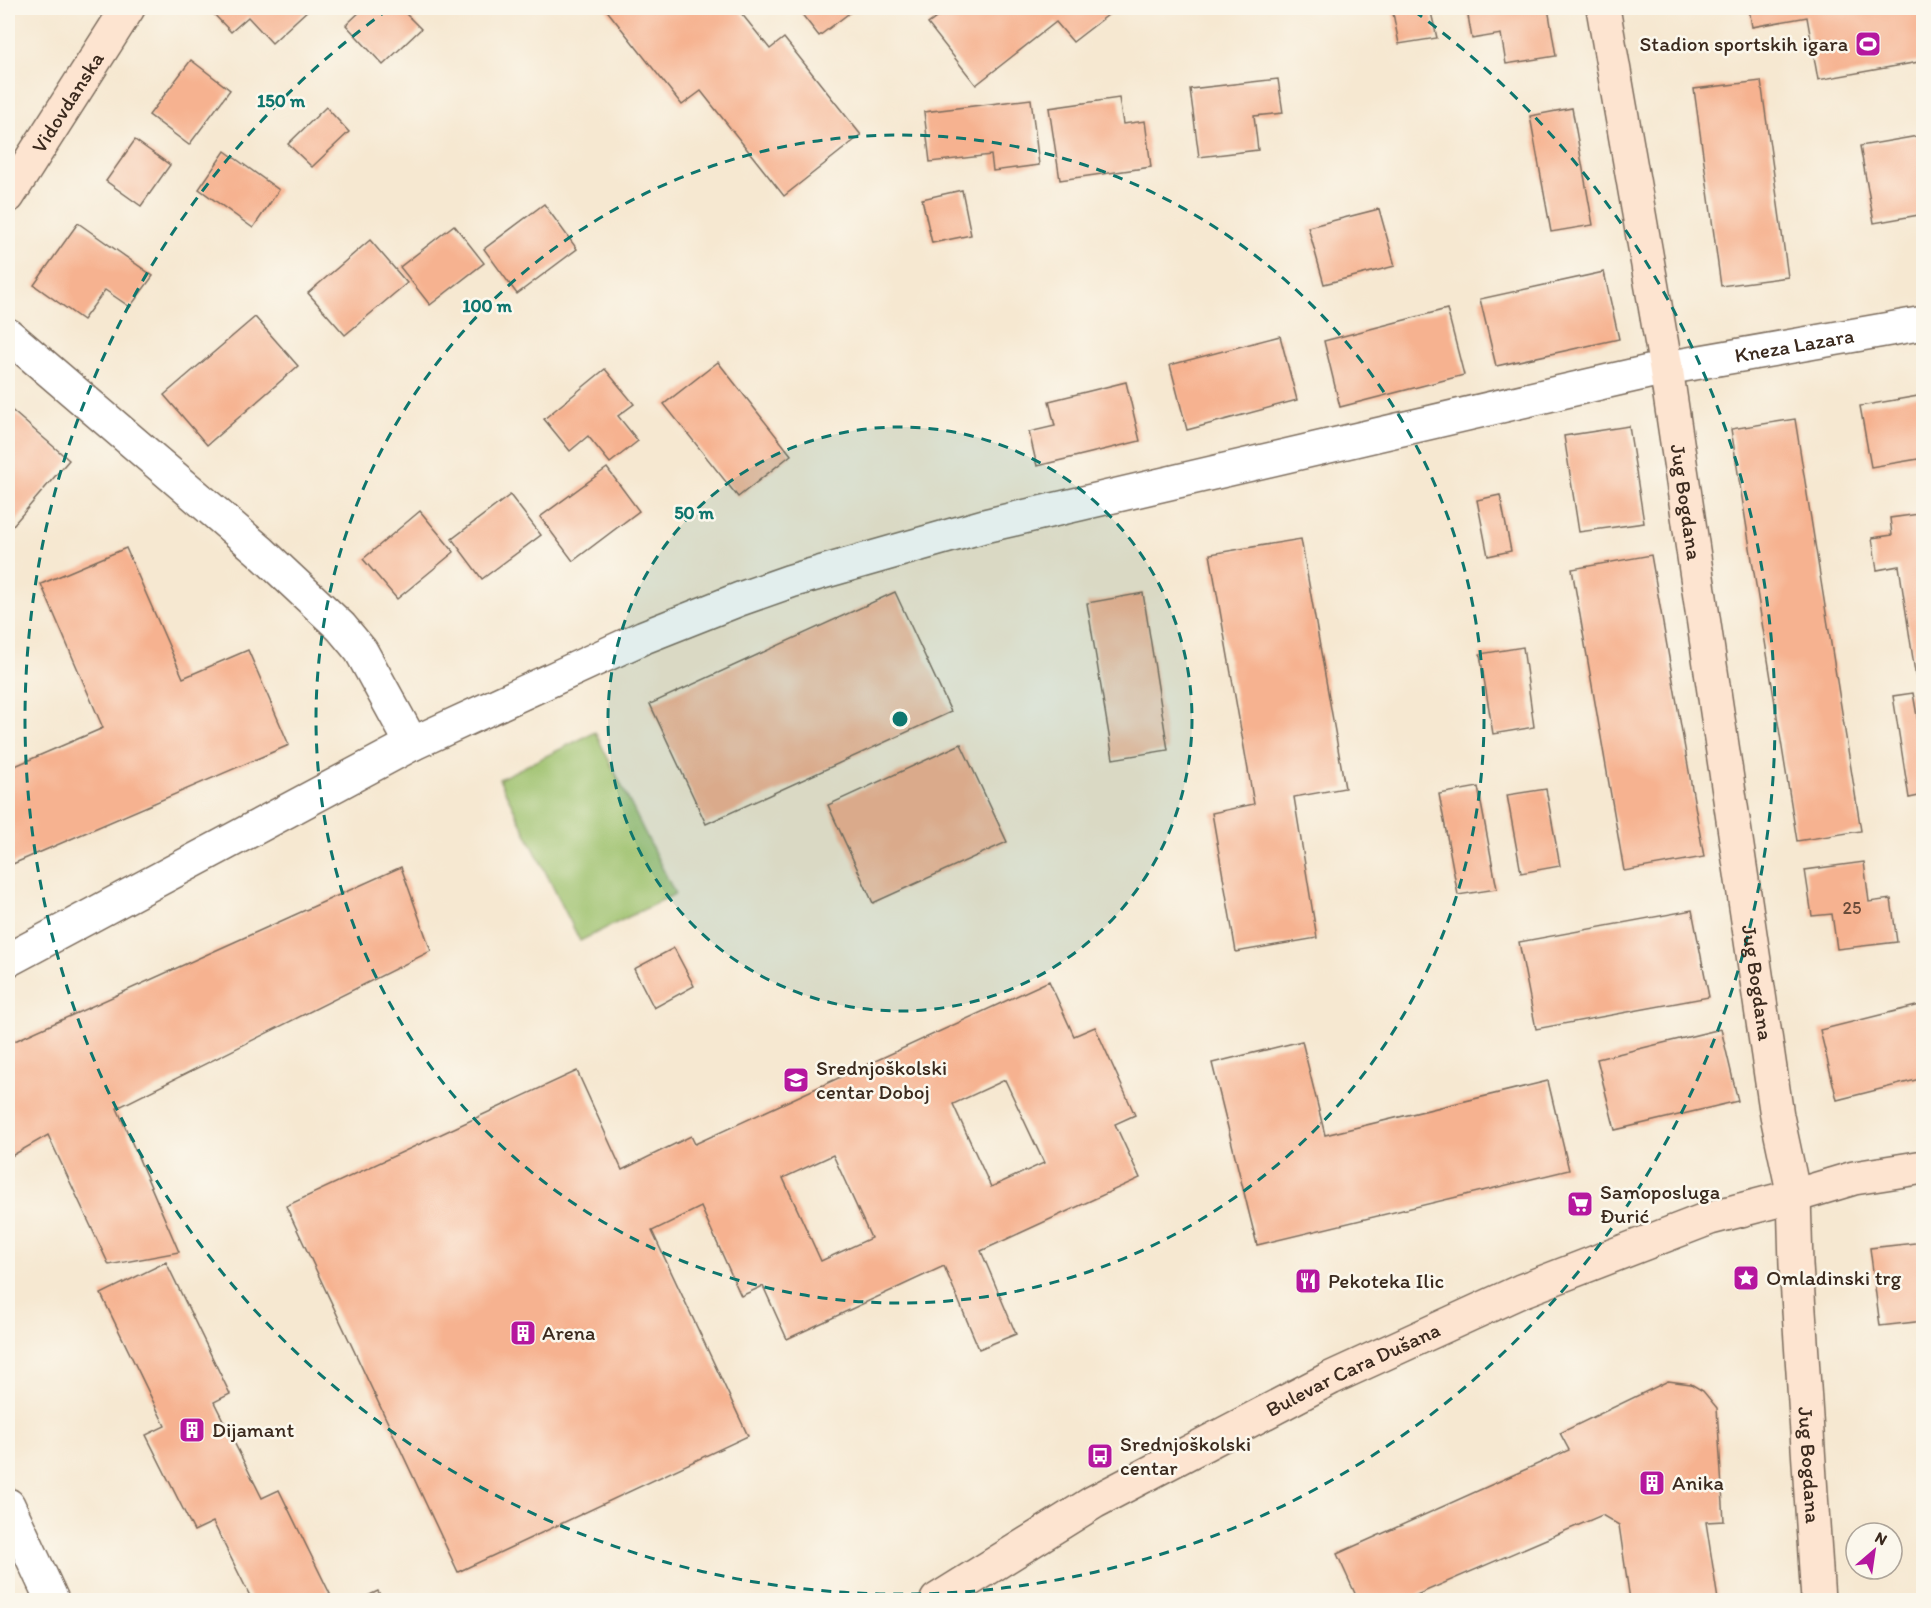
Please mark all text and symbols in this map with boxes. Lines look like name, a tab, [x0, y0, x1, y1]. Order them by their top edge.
sports icon: Stadion sportskih igara	[1853, 29, 1883, 59]
place label: Stadion sportskih igara	[1640, 31, 1848, 56]
street label: Vidovdanska	[26, 47, 109, 157]
text: 150 m	[257, 90, 306, 112]
text: 100 m	[462, 295, 513, 317]
street label: Kneza Lazara	[1733, 322, 1856, 368]
street label: Jug Bogdana	[1665, 442, 1707, 562]
text: 50 m	[674, 502, 715, 524]
centre of rings	[890, 709, 910, 729]
house number: 25	[1843, 897, 1861, 919]
street label: Jug Bogdana	[1737, 923, 1779, 1042]
place label: Srednjoškolski centar Doboj	[816, 1055, 947, 1104]
school or university icon: Srednjoškolski centar Doboj	[781, 1065, 811, 1095]
place label: Samoposluga Đurić	[1600, 1179, 1720, 1228]
supermarket icon: Samoposluga Đurić	[1565, 1189, 1595, 1219]
place icon: Omladinski trg	[1731, 1263, 1761, 1293]
place label: Omladinski trg	[1766, 1265, 1902, 1290]
restaurant icon: Pekoteka Ilic	[1293, 1266, 1323, 1296]
place label: Pekoteka Ilic	[1328, 1268, 1444, 1293]
street label: Bulevar Cara Dušana	[1261, 1317, 1444, 1422]
building icon: Arena	[508, 1318, 538, 1348]
place label: Arena	[542, 1320, 595, 1345]
street label: Jug Bogdana	[1793, 1406, 1826, 1524]
building icon: Dijamant	[177, 1415, 207, 1445]
place label: Dijamant	[212, 1417, 295, 1442]
place label: Srednjoškolski centar	[1120, 1431, 1251, 1480]
bus stop icon: Srednjoškolski centar	[1085, 1441, 1115, 1471]
building icon: Anika	[1637, 1468, 1667, 1498]
place label: Anika	[1672, 1470, 1724, 1495]
north arrow	[1844, 1521, 1904, 1581]
text: N	[1872, 1527, 1890, 1549]

